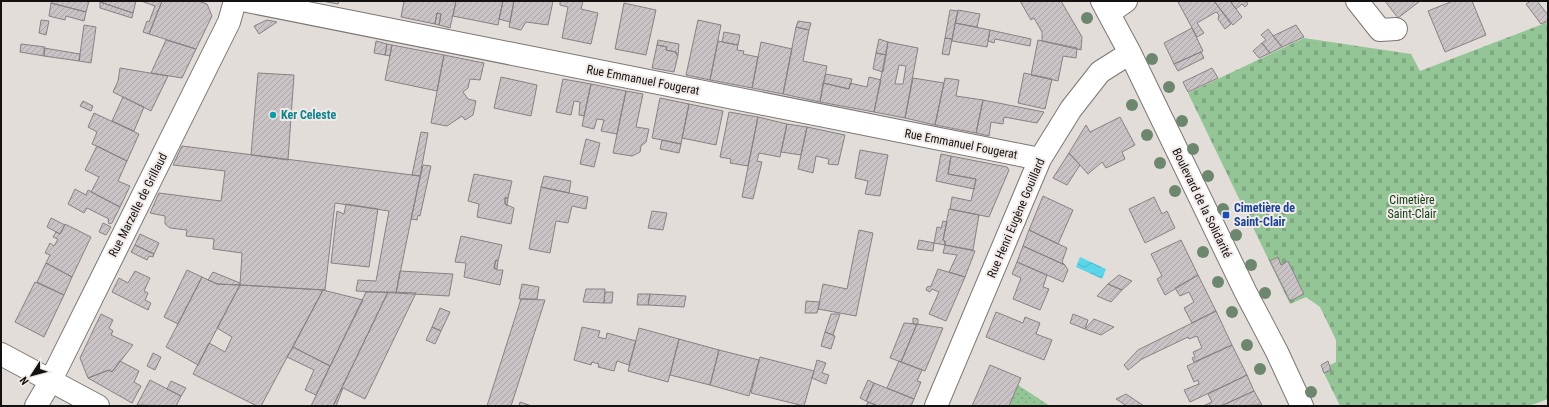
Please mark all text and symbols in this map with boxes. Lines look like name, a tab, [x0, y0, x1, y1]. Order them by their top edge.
street label: Rue Emmanuel Fougerat	[585, 62, 701, 98]
place label: Ker Celeste	[281, 108, 336, 122]
marker: Ker Celeste	[268, 110, 278, 120]
street label: Rue Emmanuel Fougerat	[903, 126, 1019, 162]
street label: Boulevard de la Solidarité	[1169, 146, 1235, 260]
street label: Rue Marzelle de Grillaud	[106, 151, 170, 259]
street label: Rue Henri Eugène Gouillard	[984, 156, 1048, 280]
park label: Cimetière Saint-Clair	[1388, 193, 1437, 221]
place label: Cimetière de Saint-Clair	[1234, 201, 1295, 229]
marker: Cimetière de Saint-Clair	[1221, 210, 1231, 220]
north arrow	[12, 355, 52, 395]
text: N	[17, 374, 32, 387]

